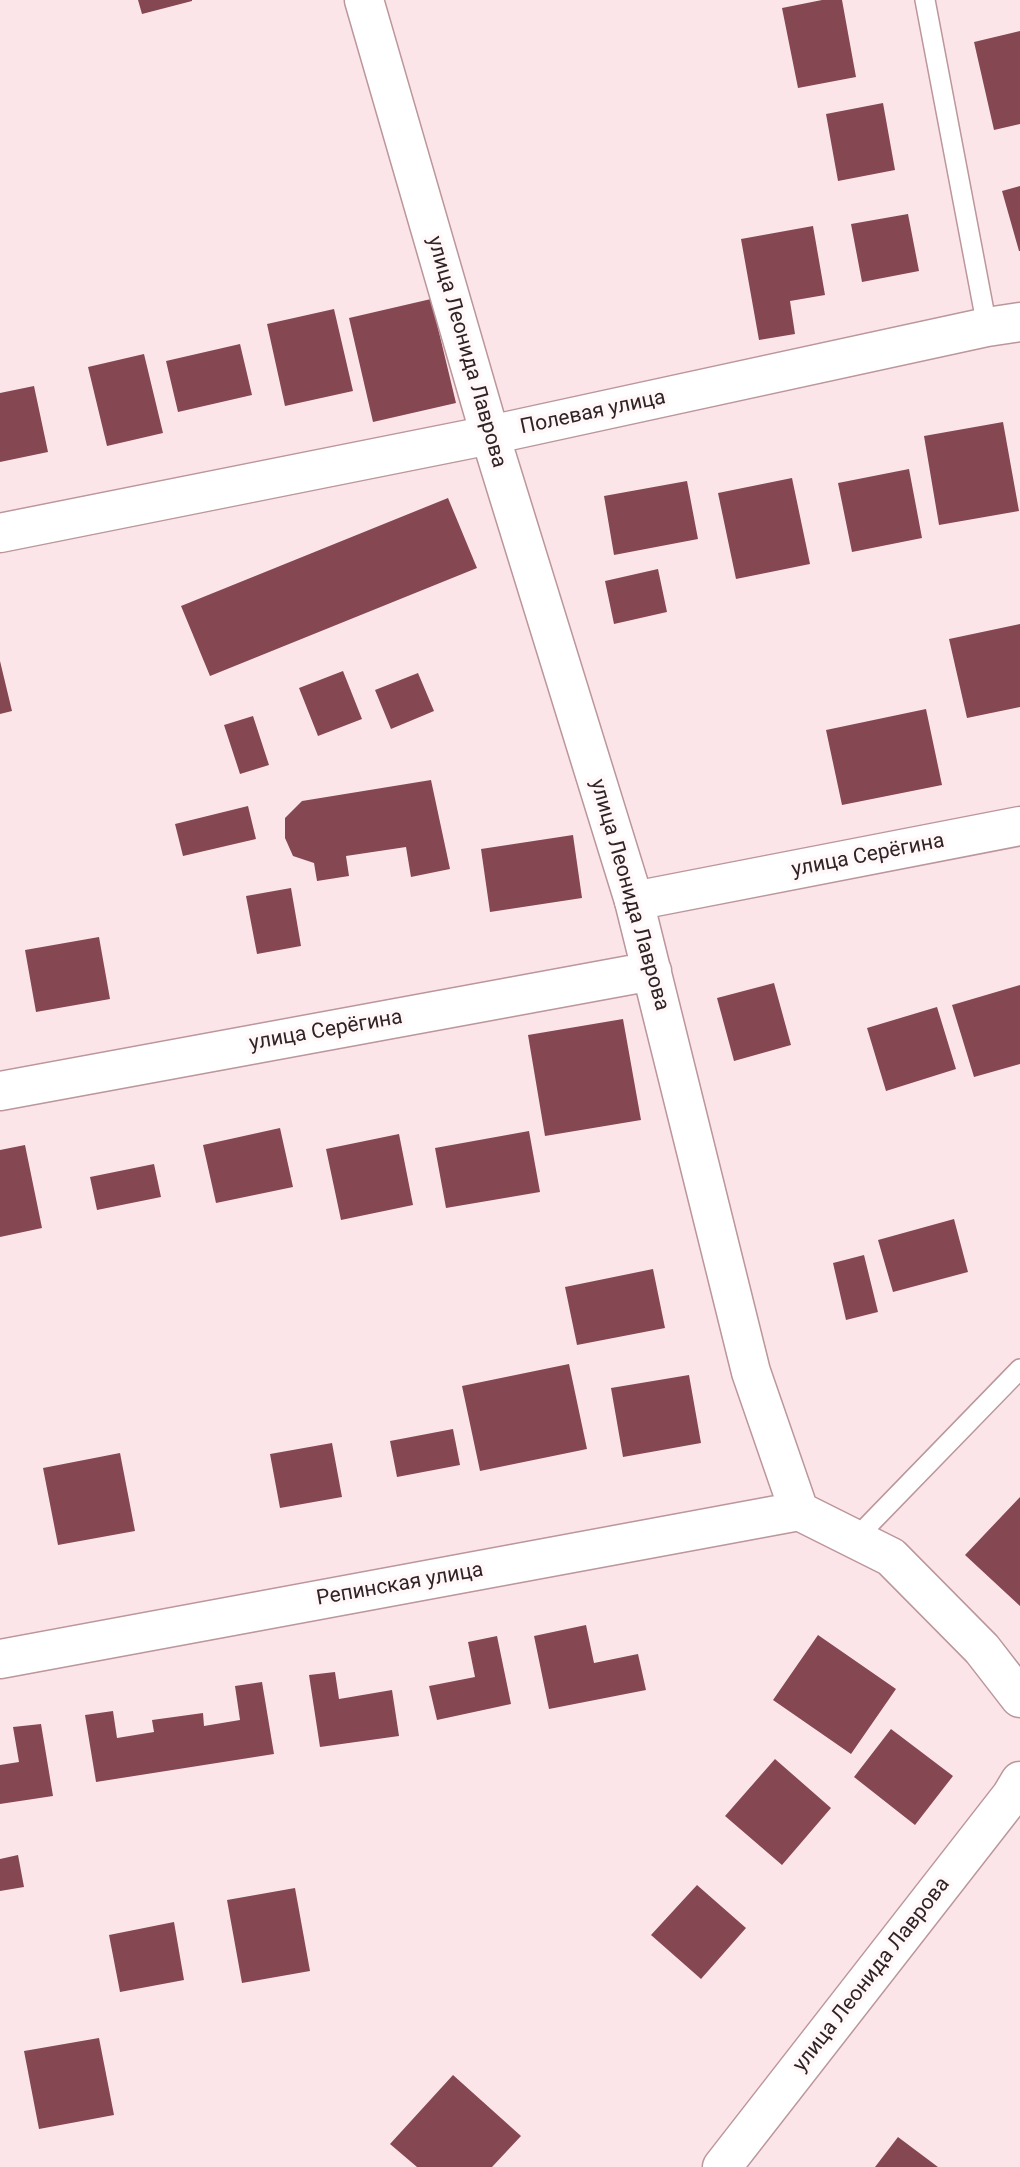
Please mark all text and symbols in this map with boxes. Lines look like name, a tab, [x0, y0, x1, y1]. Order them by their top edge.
street label: улица Леонида Лаврова	[421, 233, 511, 471]
street label: Полевая улица	[518, 385, 668, 441]
street label: улица Леонида Лаврова	[584, 776, 674, 1014]
street label: улица Серёгина	[789, 829, 947, 883]
street label: улица Серёгина	[247, 1005, 405, 1057]
street label: Репинская улица	[315, 1558, 485, 1612]
street label: улица Леонида Лаврова	[788, 1873, 956, 2077]

